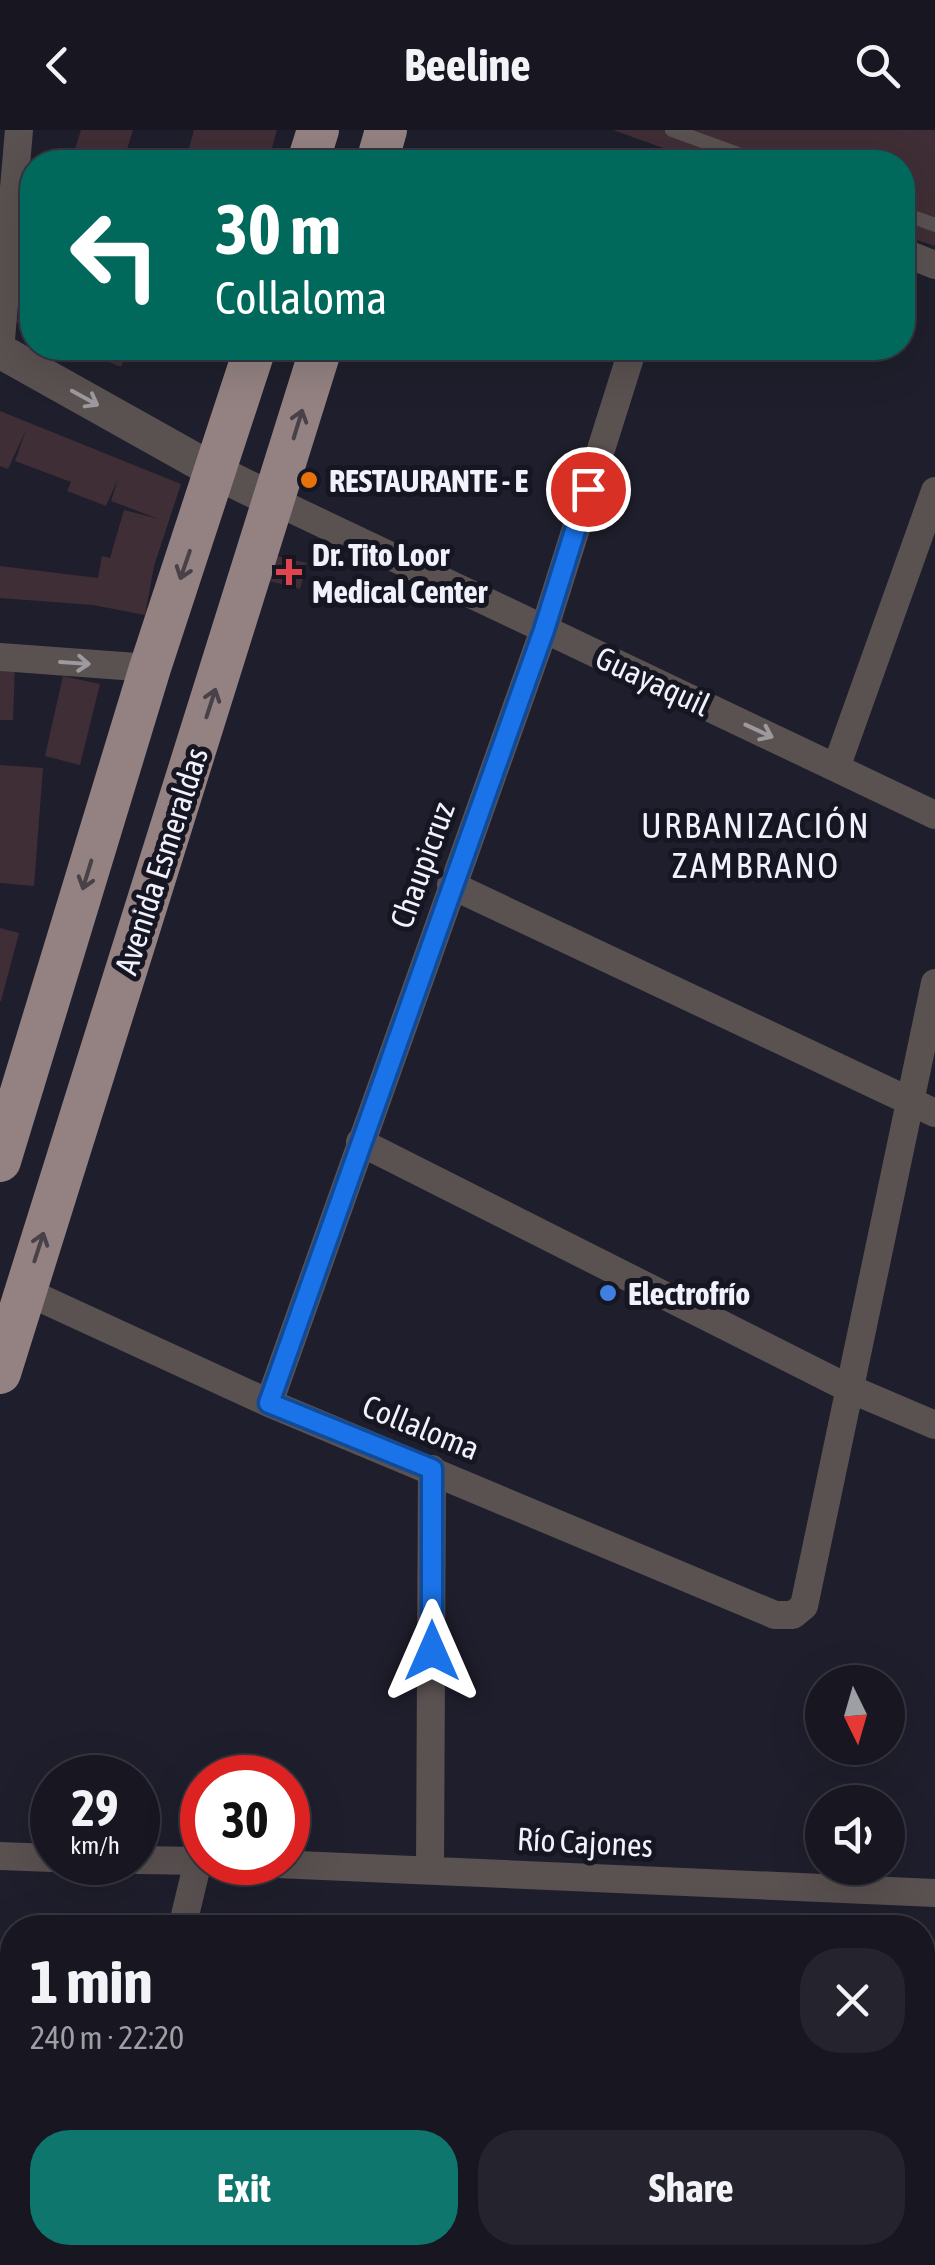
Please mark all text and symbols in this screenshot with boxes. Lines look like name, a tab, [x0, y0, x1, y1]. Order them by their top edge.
icon: back	[30, 38, 85, 93]
icon: search	[850, 38, 905, 93]
text: Beeline	[404, 39, 531, 91]
text: 30 m	[215, 189, 341, 269]
icon: left	[50, 190, 180, 320]
text: Collaloma	[215, 272, 387, 324]
one-way arrow	[70, 389, 99, 409]
one-way arrow	[290, 409, 308, 440]
pin	[546, 447, 631, 532]
place label: RESTAURANTE - E	[329, 462, 528, 499]
icon: arrive	[561, 462, 616, 517]
marker: RESTAURANTE - E	[298, 469, 320, 491]
place label: Dr. Tito Loor Medical Center	[312, 536, 488, 610]
one-way arrow	[175, 548, 193, 579]
marker: Dr. Tito Loor Medical Center	[276, 559, 302, 585]
street label: Guayaquil	[590, 639, 716, 724]
one-way arrow	[59, 653, 91, 672]
one-way arrow	[203, 688, 221, 720]
one-way arrow	[743, 723, 773, 742]
street label: Avenida Esmeraldas	[107, 743, 215, 979]
street label: Chaupicruz	[382, 797, 462, 933]
district label: URBANIZACIÓN ZAMBRANO	[641, 805, 871, 885]
one-way arrow	[77, 859, 95, 890]
one-way arrow	[32, 1232, 50, 1263]
place label: Electrofrío	[628, 1275, 750, 1312]
marker: Electrofrío	[597, 1282, 619, 1304]
street label: Collaloma	[357, 1387, 485, 1467]
position arrow	[380, 1599, 484, 1703]
north arrow	[805, 1665, 905, 1765]
map controls	[805, 1665, 905, 1885]
speed limit sign: 30	[180, 1755, 310, 1885]
text: 29	[71, 1779, 118, 1837]
button: sound	[805, 1785, 905, 1885]
street label: Río Cajones	[516, 1820, 654, 1864]
text: km/h	[70, 1831, 120, 1859]
text: 1 min	[30, 1947, 153, 2016]
button: close	[800, 1948, 905, 2053]
text: 240 m · 22:20	[30, 2019, 184, 2056]
button: Exit	[30, 2130, 458, 2245]
button: Share	[478, 2130, 905, 2245]

